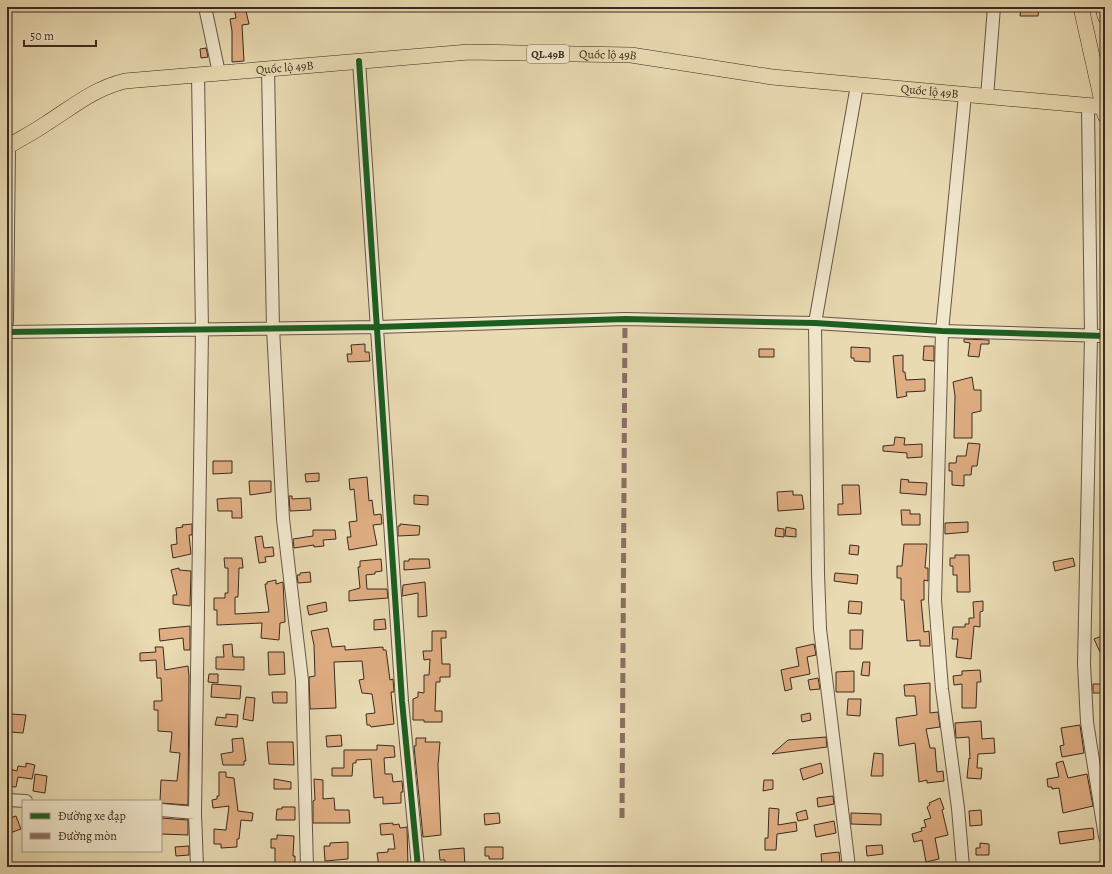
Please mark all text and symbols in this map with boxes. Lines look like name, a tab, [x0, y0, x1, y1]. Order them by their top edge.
scale bar	[24, 22, 96, 48]
text: 50 m	[30, 28, 54, 44]
road number: QL.49B	[527, 45, 569, 63]
street label: Quốc lộ 49B	[579, 46, 638, 64]
street label: Quốc lộ 49B	[255, 57, 314, 78]
street label: Quốc lộ 49B	[900, 81, 959, 102]
legend	[22, 800, 162, 852]
text: Đường xe đạp	[58, 808, 126, 824]
text: Đường mòn	[58, 828, 117, 844]

